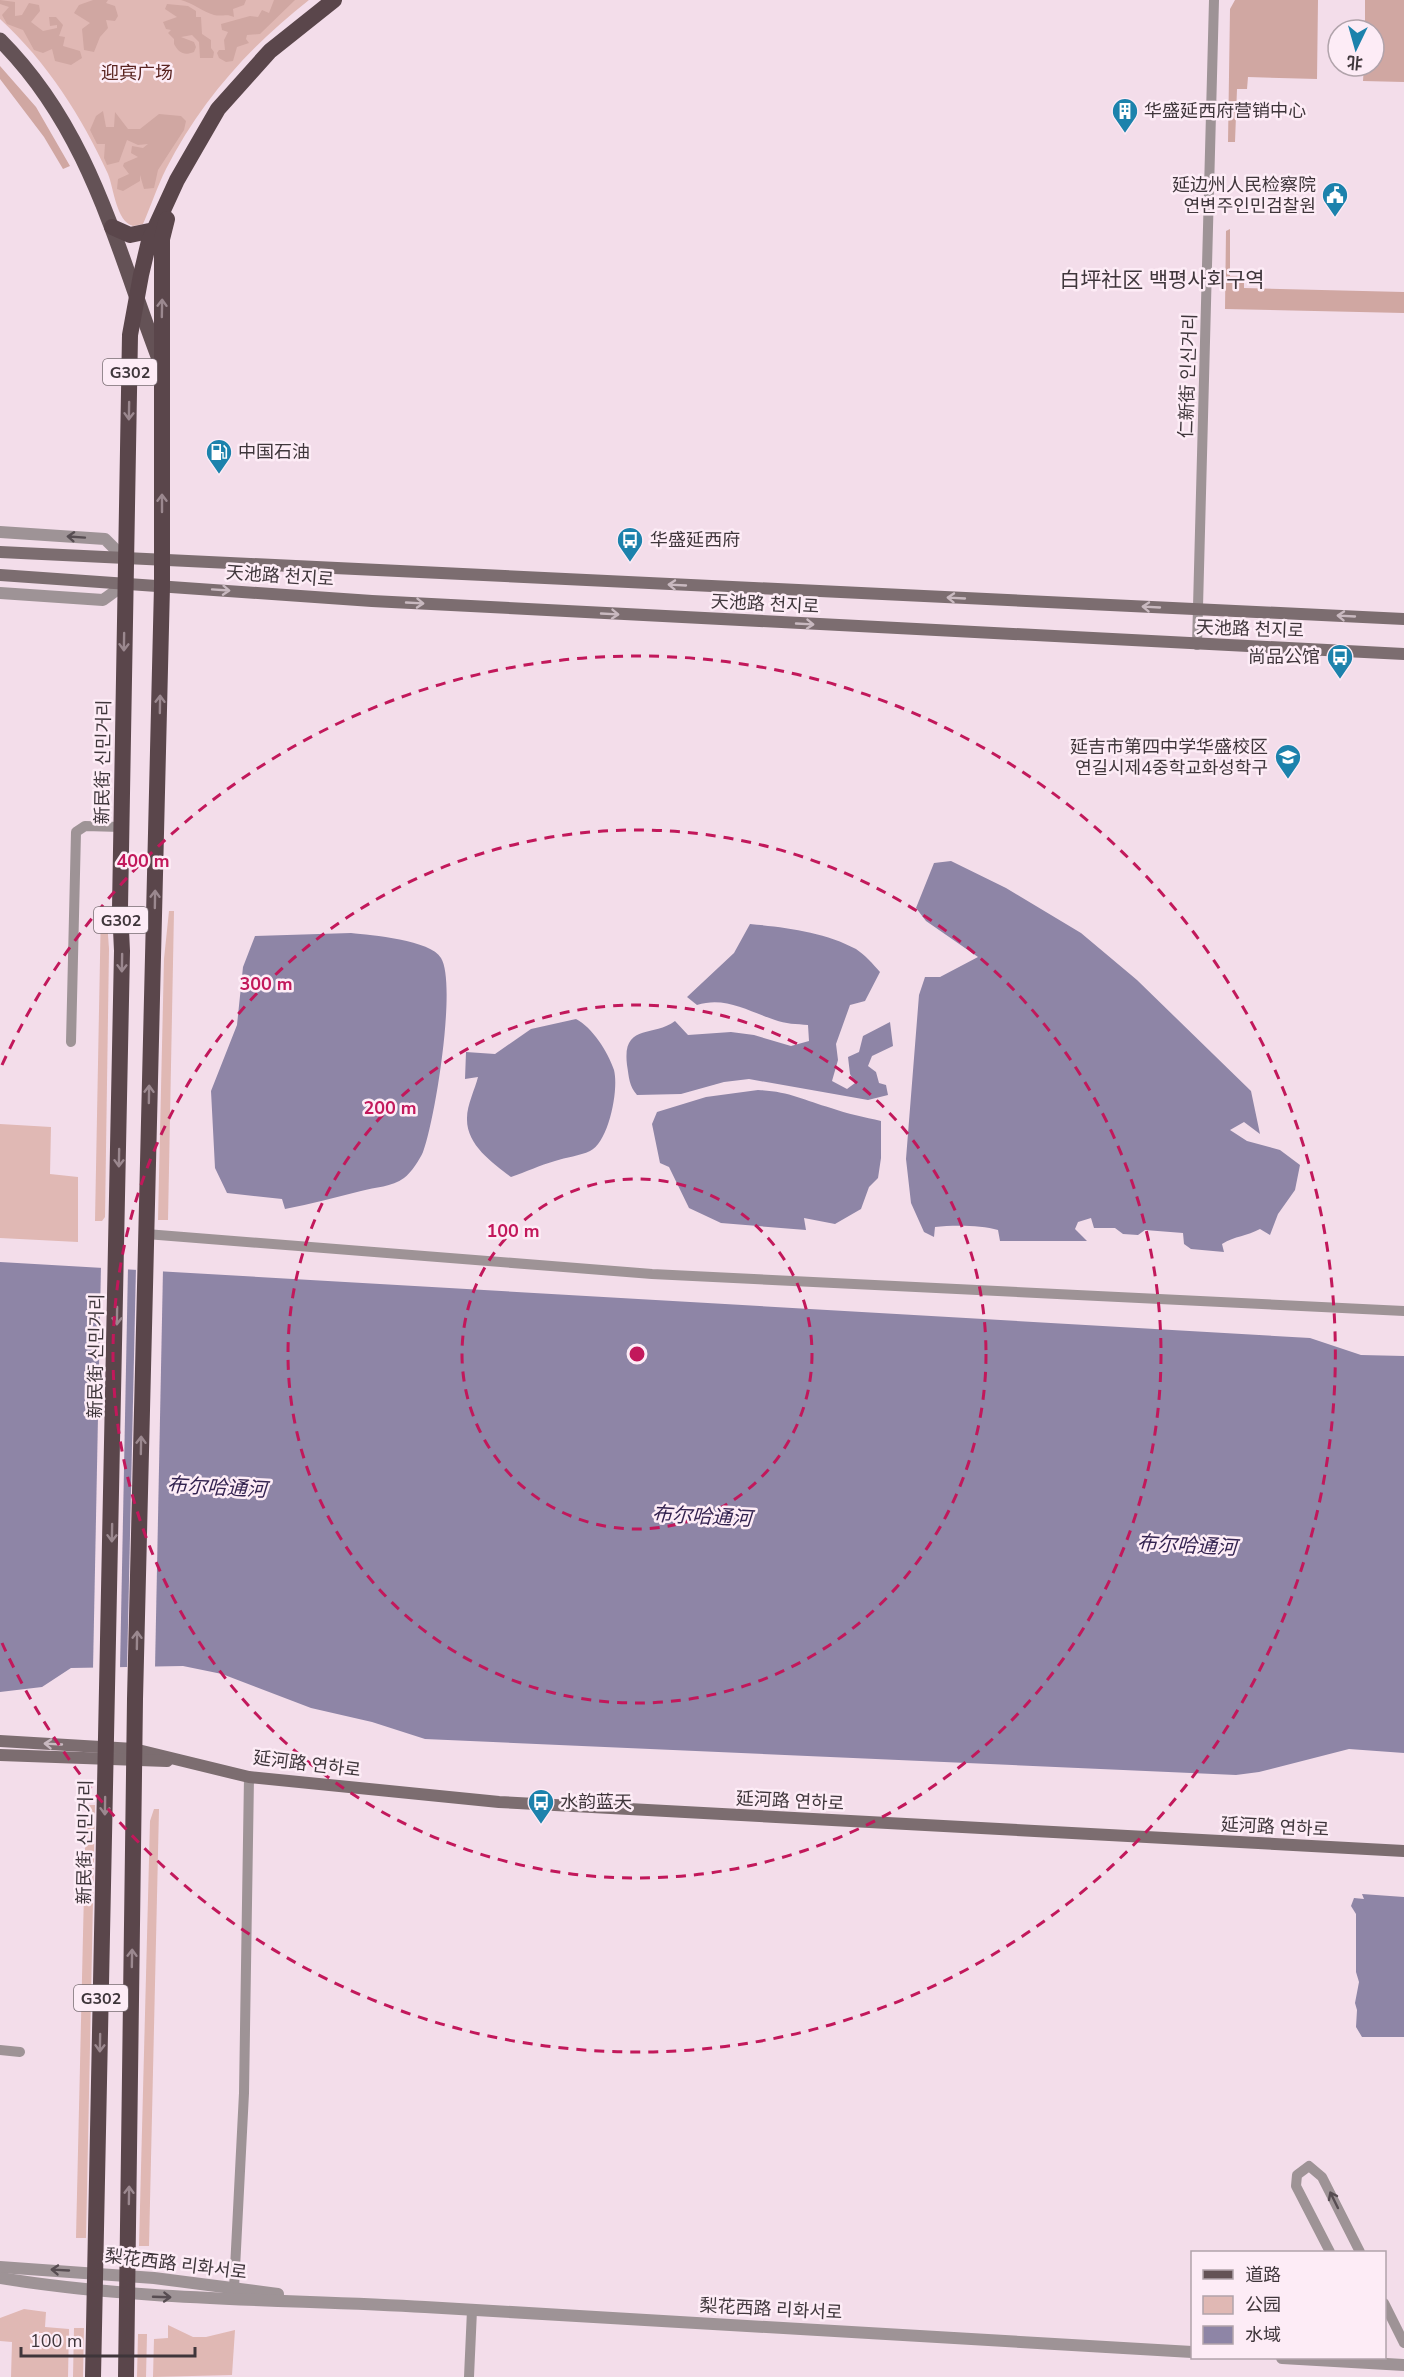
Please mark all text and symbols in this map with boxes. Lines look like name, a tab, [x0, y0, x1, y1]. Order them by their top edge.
north arrow	[1326, 18, 1386, 78]
text: 北	[1346, 50, 1364, 74]
park label: 迎宾广场	[101, 61, 173, 85]
building icon: 华盛延西府营销中心	[1110, 96, 1140, 134]
place label: 华盛延西府营销中心	[1144, 99, 1306, 123]
place label: 延边州人民检察院 연변주인민검찰원	[1172, 173, 1316, 218]
public building icon: 延边州人民检察院 연변주인민검찰원	[1320, 180, 1350, 218]
district label: 白坪社区 백평사회구역	[1059, 266, 1265, 294]
one-way arrow	[156, 298, 168, 318]
street label: 仁新街 인신거리	[1174, 313, 1202, 439]
road number: G302	[103, 359, 157, 385]
one-way arrow	[123, 400, 135, 420]
fuel station icon: 中国石油	[204, 437, 234, 475]
place label: 中国石油	[238, 440, 310, 464]
one-way arrow	[157, 493, 168, 513]
bus stop icon: 华盛延西府	[615, 525, 645, 563]
place label: 华盛延西府	[650, 528, 740, 552]
one-way arrow	[66, 532, 86, 543]
street label: 天池路 천지로	[225, 560, 335, 592]
one-way arrow	[668, 580, 688, 591]
one-way arrow	[210, 585, 230, 596]
street label: 天池路 천지로	[710, 589, 820, 619]
one-way arrow	[946, 593, 966, 604]
one-way arrow	[405, 598, 425, 609]
one-way arrow	[1141, 602, 1161, 613]
one-way arrow	[599, 608, 619, 619]
one-way arrow	[1336, 611, 1356, 622]
street label: 天池路 천지로	[1195, 615, 1305, 643]
one-way arrow	[794, 619, 814, 630]
one-way arrow	[118, 632, 130, 652]
bus stop icon: 尚品公馆	[1325, 642, 1355, 680]
place label: 尚品公馆	[1248, 645, 1320, 669]
one-way arrow	[154, 695, 166, 715]
street label: 新民街 신민거리	[90, 699, 116, 825]
place label: 延吉市第四中学华盛校区 연길시제4중학교화성학구	[1070, 735, 1268, 780]
school or university icon: 延吉市第四中学华盛校区 연길시제4중학교화성학구	[1273, 742, 1303, 780]
text: 400 m	[116, 849, 170, 873]
one-way arrow	[150, 890, 161, 910]
road number: G302	[94, 907, 148, 933]
one-way arrow	[116, 953, 128, 973]
text: 300 m	[239, 972, 293, 996]
one-way arrow	[143, 1085, 154, 1105]
text: 200 m	[363, 1096, 417, 1120]
one-way arrow	[113, 1148, 124, 1168]
text: 100 m	[486, 1219, 540, 1243]
street label: 新民街 신민거리	[83, 1293, 109, 1419]
one-way arrow	[111, 1305, 122, 1325]
centre of rings	[627, 1344, 647, 1364]
one-way arrow	[136, 1436, 147, 1456]
water label: 布尔哈通河	[166, 1471, 272, 1504]
water label: 布尔哈通河	[651, 1500, 757, 1533]
one-way arrow	[106, 1522, 117, 1542]
water label: 布尔哈通河	[1136, 1529, 1242, 1562]
one-way arrow	[131, 1631, 142, 1651]
one-way arrow	[44, 1739, 64, 1750]
street label: 延河路 연하로	[252, 1745, 362, 1783]
street label: 新民街 신민거리	[72, 1779, 98, 1905]
street label: 延河路 연하로	[735, 1786, 845, 1816]
bus stop icon: 水韵蓝天	[526, 1787, 556, 1825]
place label: 水韵蓝天	[560, 1790, 632, 1814]
one-way arrow	[100, 1795, 111, 1815]
street label: 延河路 연하로	[1220, 1812, 1330, 1842]
one-way arrow	[126, 1948, 138, 1968]
road number: G302	[74, 1985, 128, 2011]
one-way arrow	[95, 2032, 106, 2052]
one-way arrow	[123, 2185, 135, 2205]
one-way arrow	[1327, 2191, 1339, 2209]
street label: 梨花西路 리화서로	[104, 2243, 248, 2285]
legend	[1191, 2251, 1386, 2359]
text: 道路	[1245, 2263, 1281, 2287]
one-way arrow	[51, 2264, 71, 2275]
one-way arrow	[152, 2291, 172, 2303]
street label: 梨花西路 리화서로	[699, 2293, 843, 2325]
text: 公园	[1245, 2293, 1281, 2317]
scale bar	[21, 2320, 195, 2358]
text: 水域	[1245, 2323, 1281, 2347]
text: 100 m	[30, 2329, 82, 2353]

